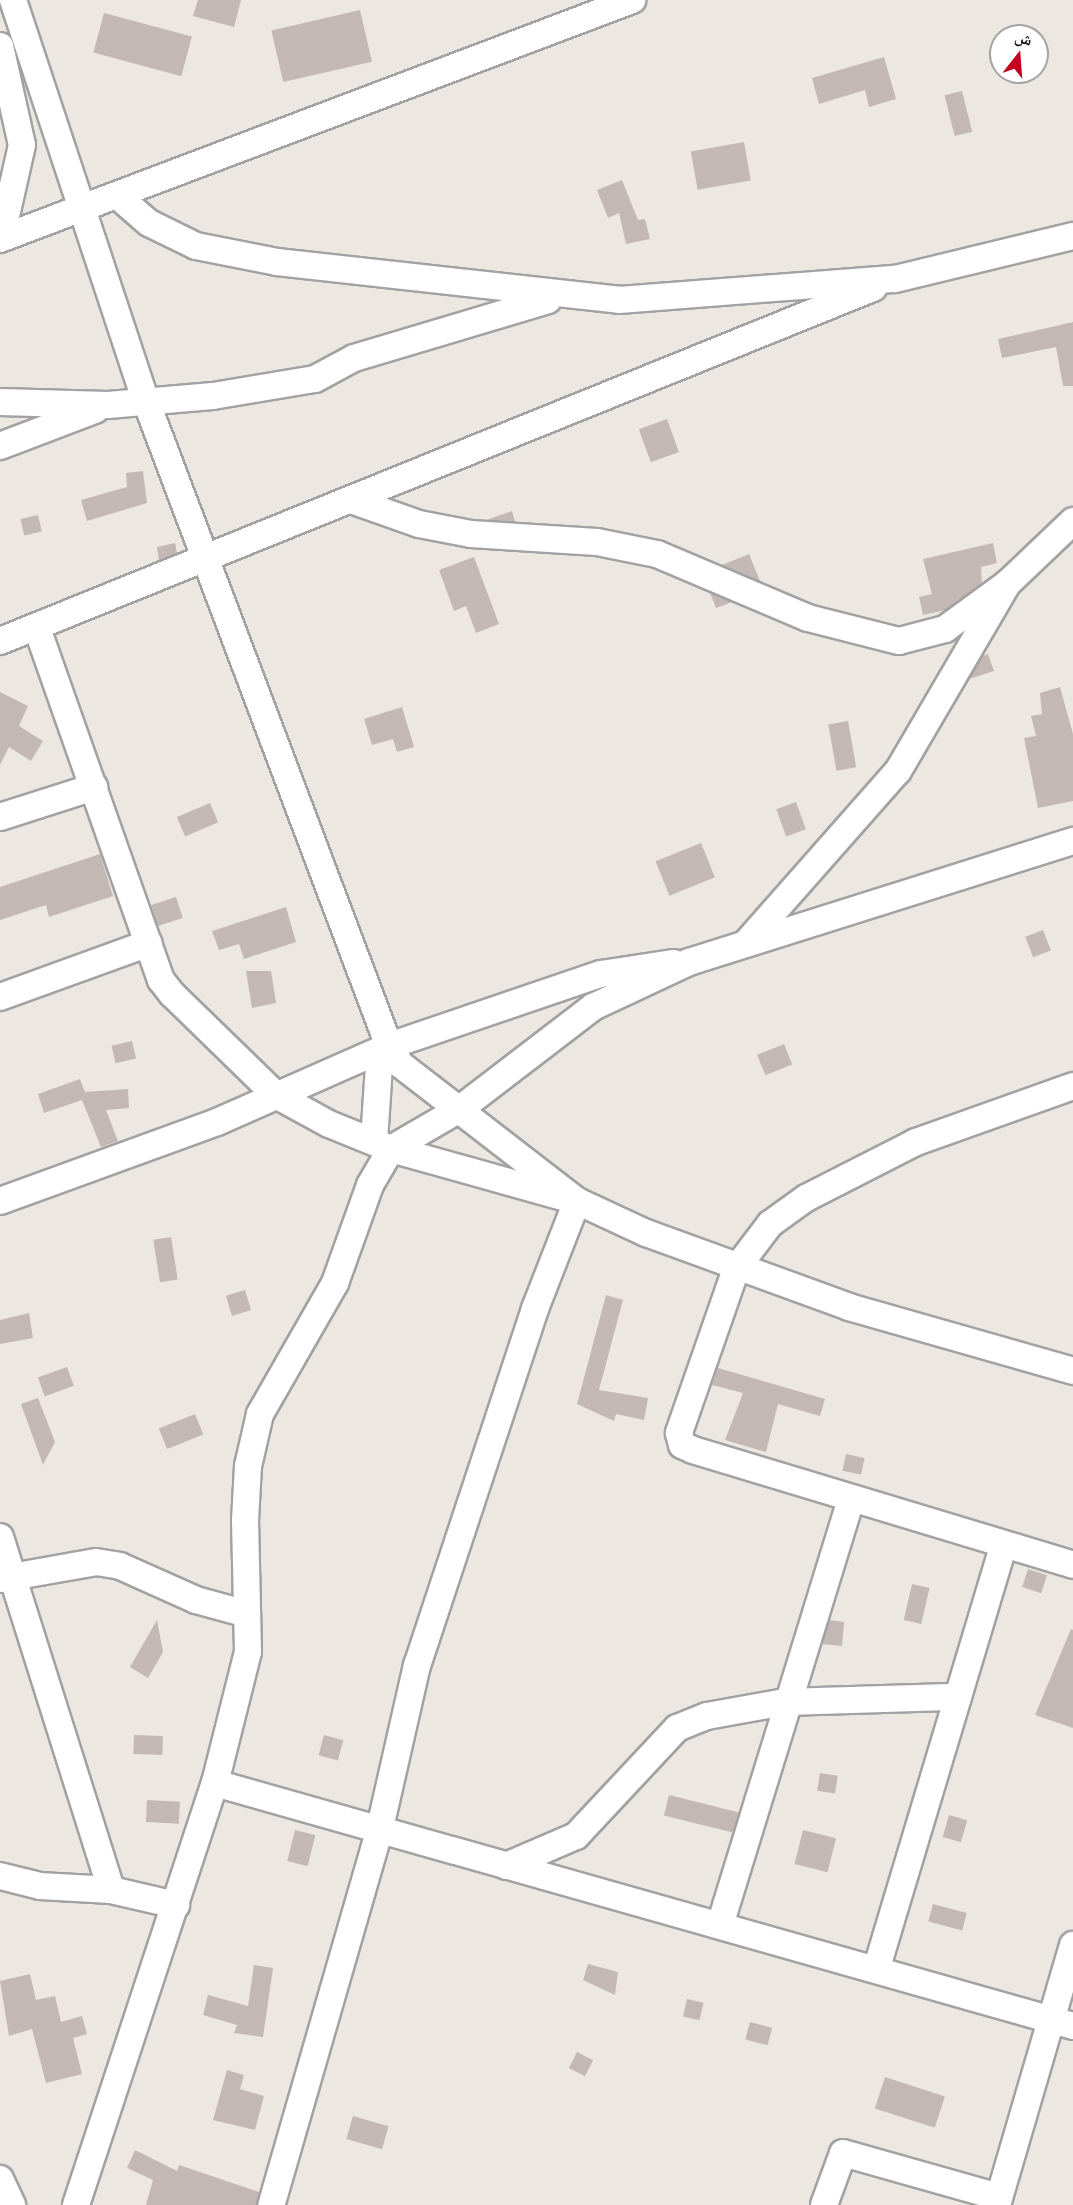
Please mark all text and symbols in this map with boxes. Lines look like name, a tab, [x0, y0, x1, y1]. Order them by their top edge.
north arrow	[989, 24, 1049, 84]
text: ش	[1013, 27, 1035, 50]

